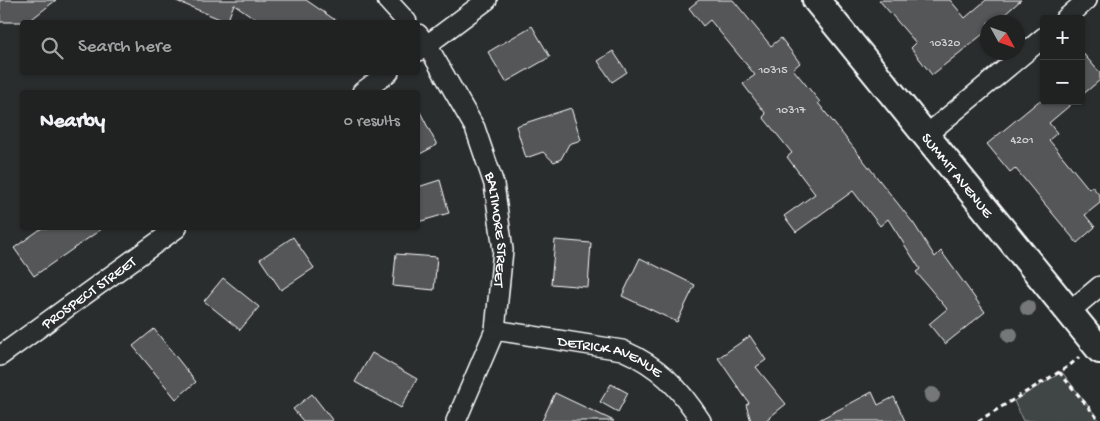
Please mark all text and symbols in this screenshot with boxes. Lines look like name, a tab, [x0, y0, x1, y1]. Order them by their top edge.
north arrow	[980, 15, 1025, 60]
map controls	[1040, 15, 1085, 105]
button: +	[1040, 15, 1085, 60]
search box	[20, 20, 420, 75]
icon: search	[38, 34, 66, 62]
text: Search here	[78, 36, 172, 59]
house number: 10320	[929, 37, 960, 51]
button: −	[1040, 60, 1085, 105]
house number: 10315	[757, 64, 788, 78]
house number: 10317	[776, 104, 806, 118]
text: Nearby	[40, 110, 105, 135]
text: 0 results	[344, 113, 400, 132]
street label: SUMMIT AVENUE	[917, 130, 996, 222]
house number: 4201	[1010, 134, 1034, 148]
street label: BALTIMORE STREET	[479, 169, 510, 289]
street label: PROSPECT STREET	[38, 253, 141, 335]
street label: DETRICK AVENUE	[555, 333, 666, 383]

